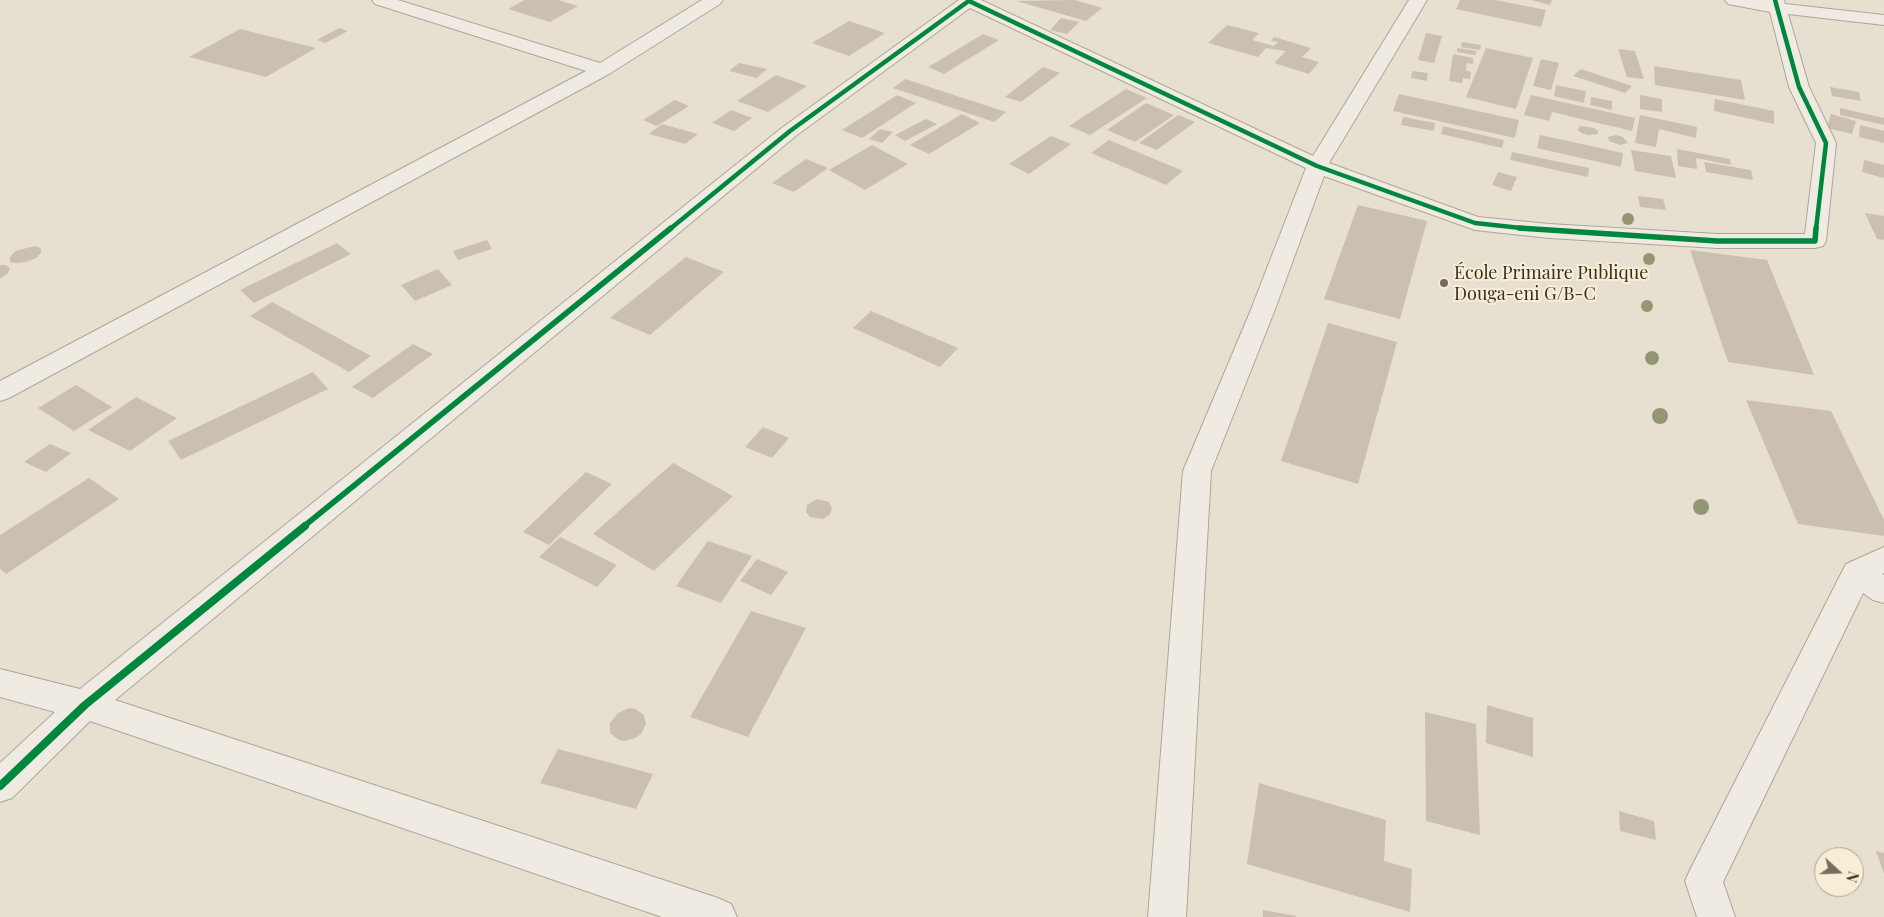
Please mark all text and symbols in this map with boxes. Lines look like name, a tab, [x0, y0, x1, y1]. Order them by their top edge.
place label: École Primaire Publique Douga-eni G/B-C	[1454, 262, 1648, 304]
marker: École Primaire Publique Douga-eni G/B-C	[1438, 277, 1450, 289]
north arrow	[1814, 847, 1864, 897]
text: N	[1842, 869, 1863, 885]

